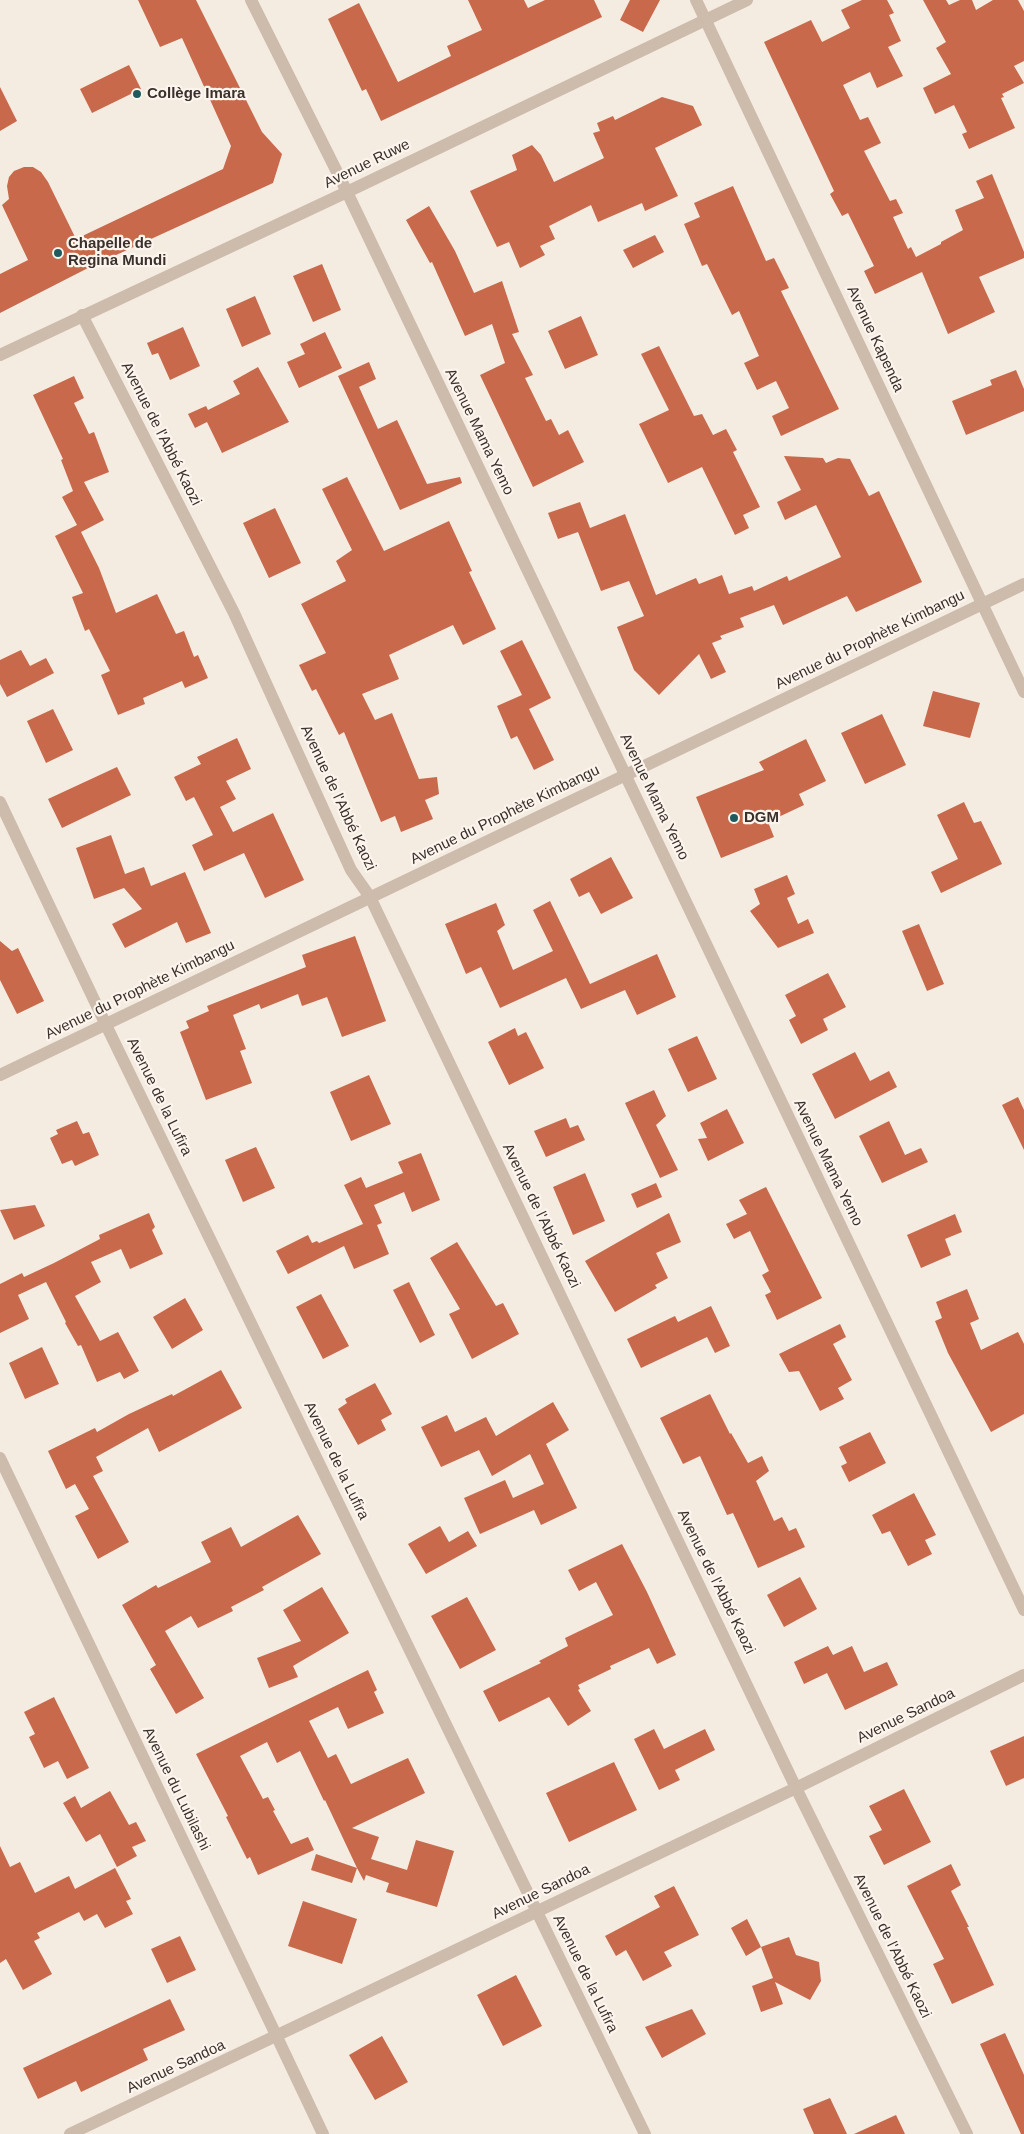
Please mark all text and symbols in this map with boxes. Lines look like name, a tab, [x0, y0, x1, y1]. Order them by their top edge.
place label: Collège Imara	[147, 85, 245, 103]
marker: Collège Imara	[131, 88, 143, 100]
street label: Avenue Ruwe	[321, 136, 413, 192]
place label: Chapelle de Regina Mundi	[68, 235, 166, 270]
marker: Chapelle de Regina Mundi	[52, 247, 64, 259]
street label: Avenue Kapenda	[843, 283, 907, 395]
street label: Avenue de l'Abbé Kaozi	[117, 359, 205, 509]
street label: Avenue Mama Yemo	[441, 366, 517, 498]
street label: Avenue du Prophète Kimbangu	[772, 586, 968, 694]
street label: Avenue de l'Abbé Kaozi	[296, 722, 380, 874]
street label: Avenue Mama Yemo	[616, 731, 692, 863]
street label: Avenue du Prophète Kimbangu	[407, 761, 603, 869]
place label: DGM	[744, 809, 779, 827]
marker: DGM	[728, 812, 740, 824]
street label: Avenue du Prophète Kimbangu	[42, 936, 238, 1044]
street label: Avenue de la Lufira	[123, 1035, 195, 1159]
street label: Avenue Mama Yemo	[790, 1097, 866, 1229]
street label: Avenue de l'Abbé Kaozi	[498, 1141, 584, 1291]
street label: Avenue de la Lufira	[300, 1399, 372, 1523]
street label: Avenue de l'Abbé Kaozi	[673, 1507, 759, 1657]
street label: Avenue Sandoa	[854, 1685, 958, 1747]
street label: Avenue du Lubilashi	[138, 1724, 214, 1854]
street label: Avenue Sandoa	[489, 1861, 593, 1923]
street label: Avenue de l'Abbé Kaozi	[849, 1871, 935, 2021]
street label: Avenue de la Lufira	[549, 1912, 621, 2036]
street label: Avenue Sandoa	[124, 2036, 228, 2098]

